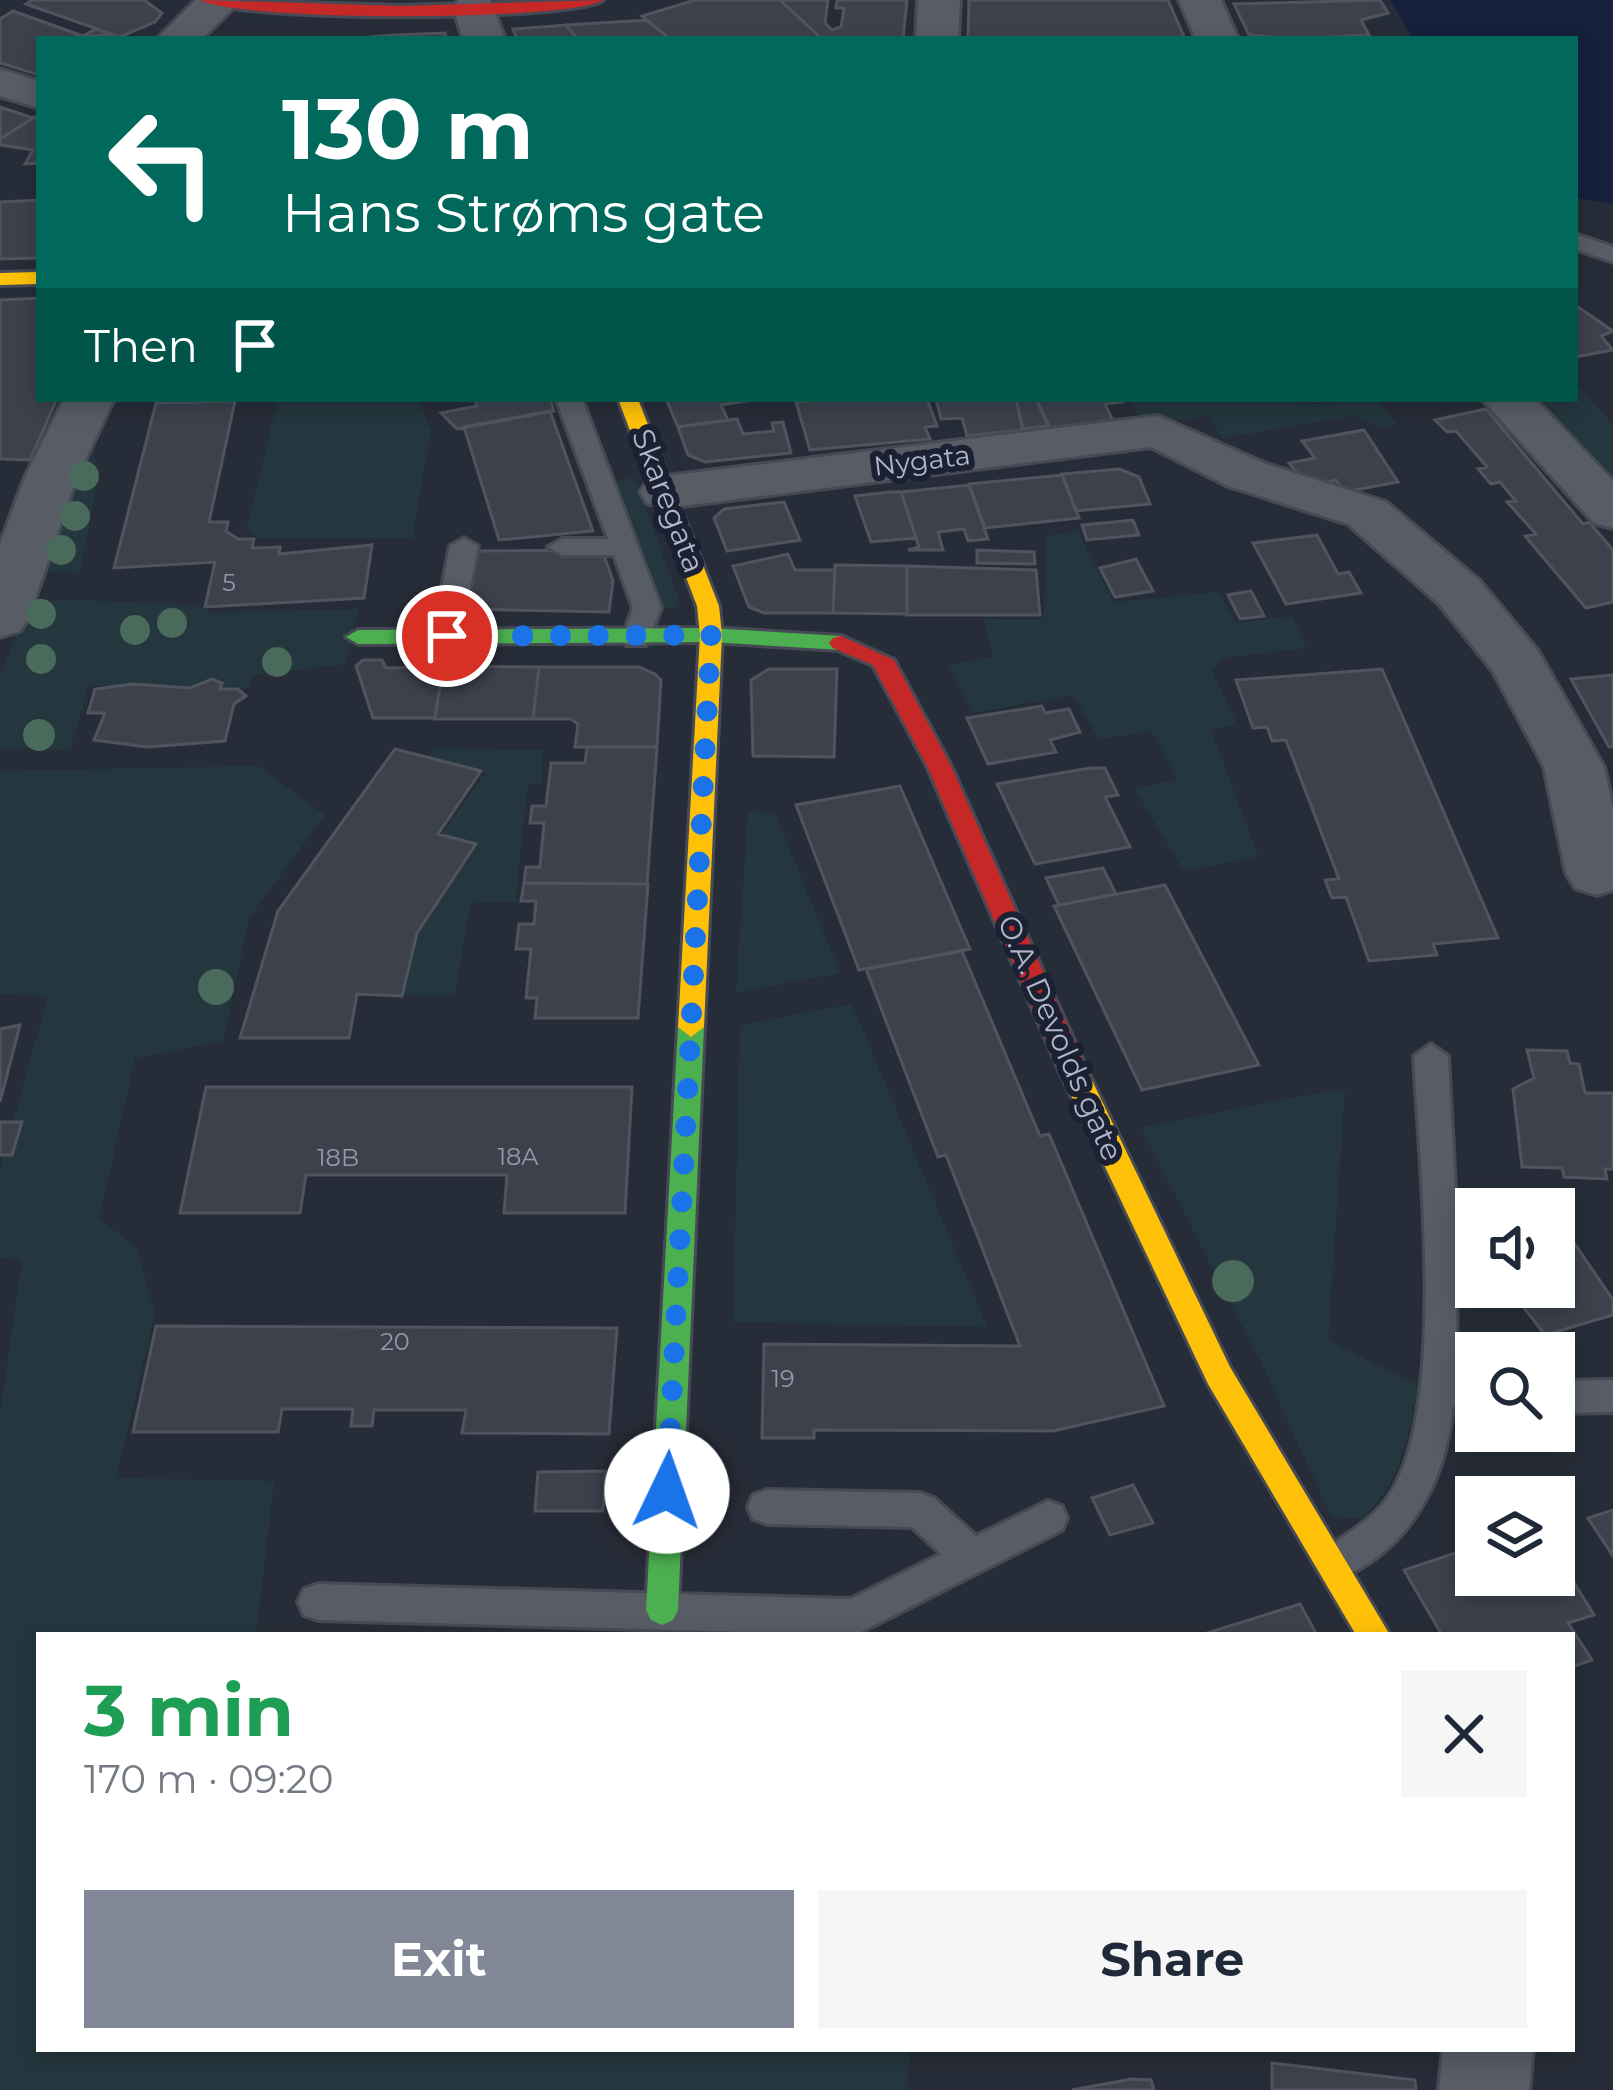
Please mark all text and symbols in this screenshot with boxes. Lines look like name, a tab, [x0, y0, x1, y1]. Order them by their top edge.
text: 130 m	[282, 78, 534, 180]
icon: left	[84, 84, 240, 240]
text: Hans Strøms gate	[282, 180, 765, 246]
icon: arrive	[222, 312, 288, 378]
text: Then	[84, 318, 198, 373]
street label: Skaregata	[624, 424, 713, 578]
street label: Nygata	[872, 438, 972, 483]
house number: 5	[222, 568, 236, 597]
pin	[396, 585, 498, 687]
icon: arrive	[414, 603, 480, 669]
street label: O.A. Devolds gate	[990, 909, 1131, 1166]
house number: 18A	[497, 1142, 539, 1171]
house number: 18B	[317, 1143, 359, 1172]
map controls	[1455, 1188, 1575, 1596]
button: sound	[1455, 1188, 1575, 1308]
house number: 20	[380, 1327, 410, 1356]
button: search	[1455, 1332, 1575, 1452]
house number: 19	[771, 1364, 795, 1393]
position arrow	[604, 1428, 730, 1554]
button: layers	[1455, 1476, 1575, 1596]
text: 3 min	[84, 1666, 294, 1754]
button: close	[1401, 1671, 1527, 1797]
text: 170 m · 09:20	[84, 1755, 334, 1803]
button: Exit	[84, 1890, 794, 2028]
button: Share	[818, 1890, 1527, 2028]

